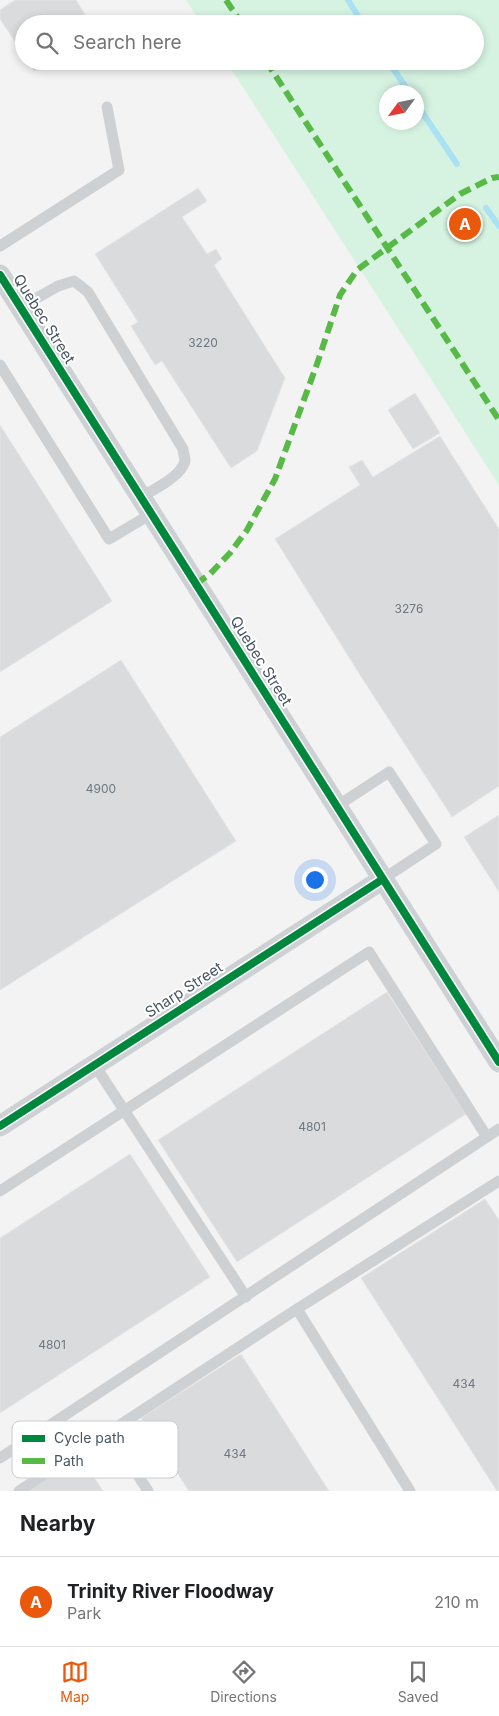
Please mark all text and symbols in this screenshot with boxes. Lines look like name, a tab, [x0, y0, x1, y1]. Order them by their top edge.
search box	[15, 15, 484, 70]
icon: search	[33, 29, 61, 57]
text: Search here	[73, 31, 182, 54]
north arrow	[379, 85, 424, 130]
pin: A	[449, 205, 481, 243]
street label: Quebec Street	[9, 270, 80, 367]
house number: 3220	[188, 335, 218, 350]
house number: 3276	[395, 601, 423, 616]
street label: Quebec Street	[226, 612, 297, 709]
house number: 4900	[86, 781, 116, 796]
your location	[302, 867, 328, 893]
street label: Sharp Street	[141, 957, 226, 1022]
house number: 4801	[298, 1119, 326, 1134]
house number: 4801	[38, 1337, 66, 1352]
house number: 434	[453, 1376, 476, 1391]
legend	[12, 1421, 178, 1478]
text: Cycle path	[54, 1429, 125, 1446]
house number: 434	[224, 1446, 247, 1461]
text: Path	[54, 1452, 84, 1469]
text: Nearby	[20, 1511, 95, 1536]
text: Trinity River Floodway	[67, 1580, 274, 1603]
text: A	[30, 1592, 42, 1612]
text: 210 m	[434, 1592, 479, 1612]
text: Park	[67, 1603, 101, 1623]
tab: Map	[60, 1658, 89, 1705]
tab: Directions	[210, 1658, 277, 1705]
tab: Saved	[398, 1658, 439, 1705]

